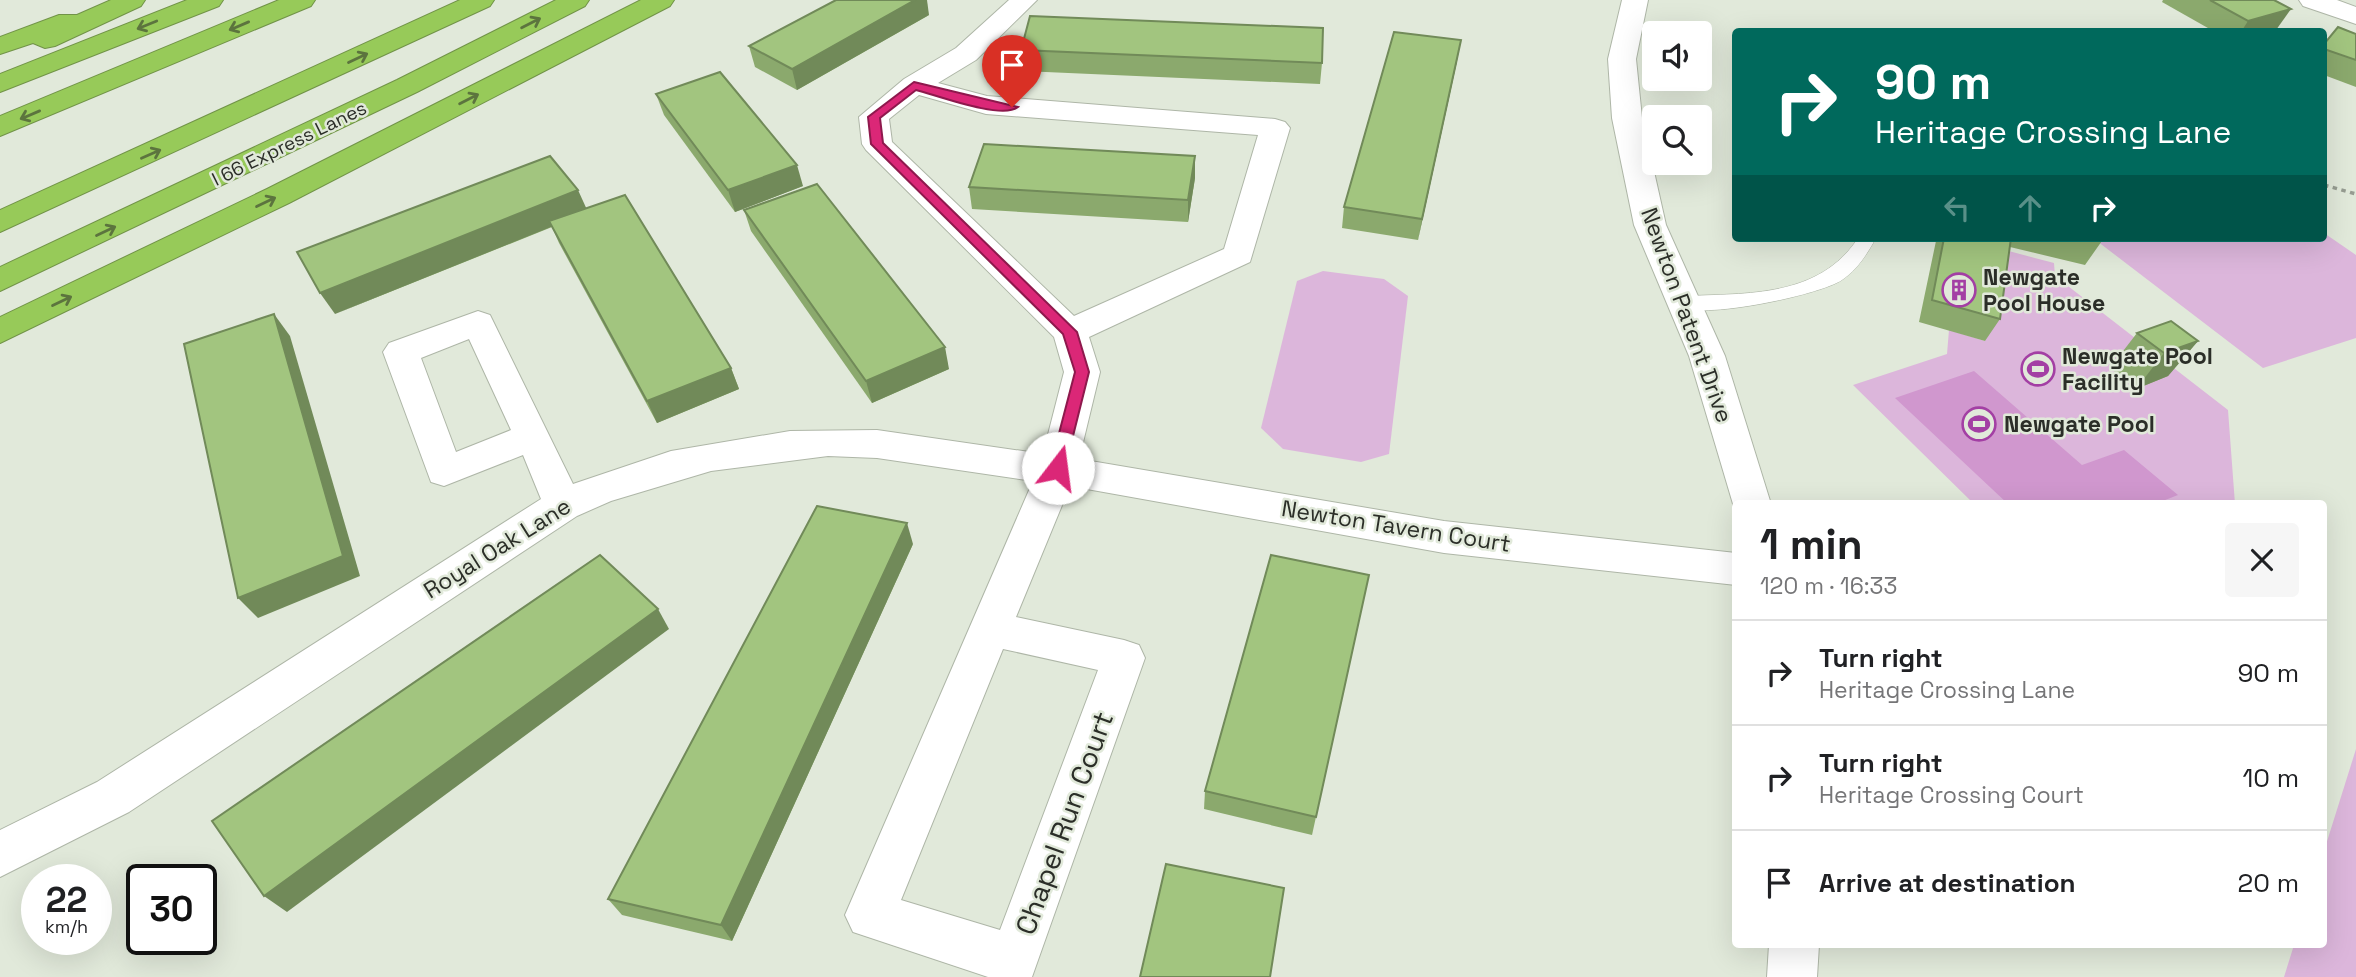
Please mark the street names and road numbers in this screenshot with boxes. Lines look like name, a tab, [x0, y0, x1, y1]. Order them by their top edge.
street label: I 66 Express Lanes	[208, 95, 371, 192]
street label: Newton Patent Drive	[1634, 203, 1740, 427]
street label: Royal Oak Lane	[418, 491, 576, 605]
street label: Newton Tavern Court	[1279, 493, 1513, 559]
street label: Chapel Run Court	[1007, 706, 1121, 940]

